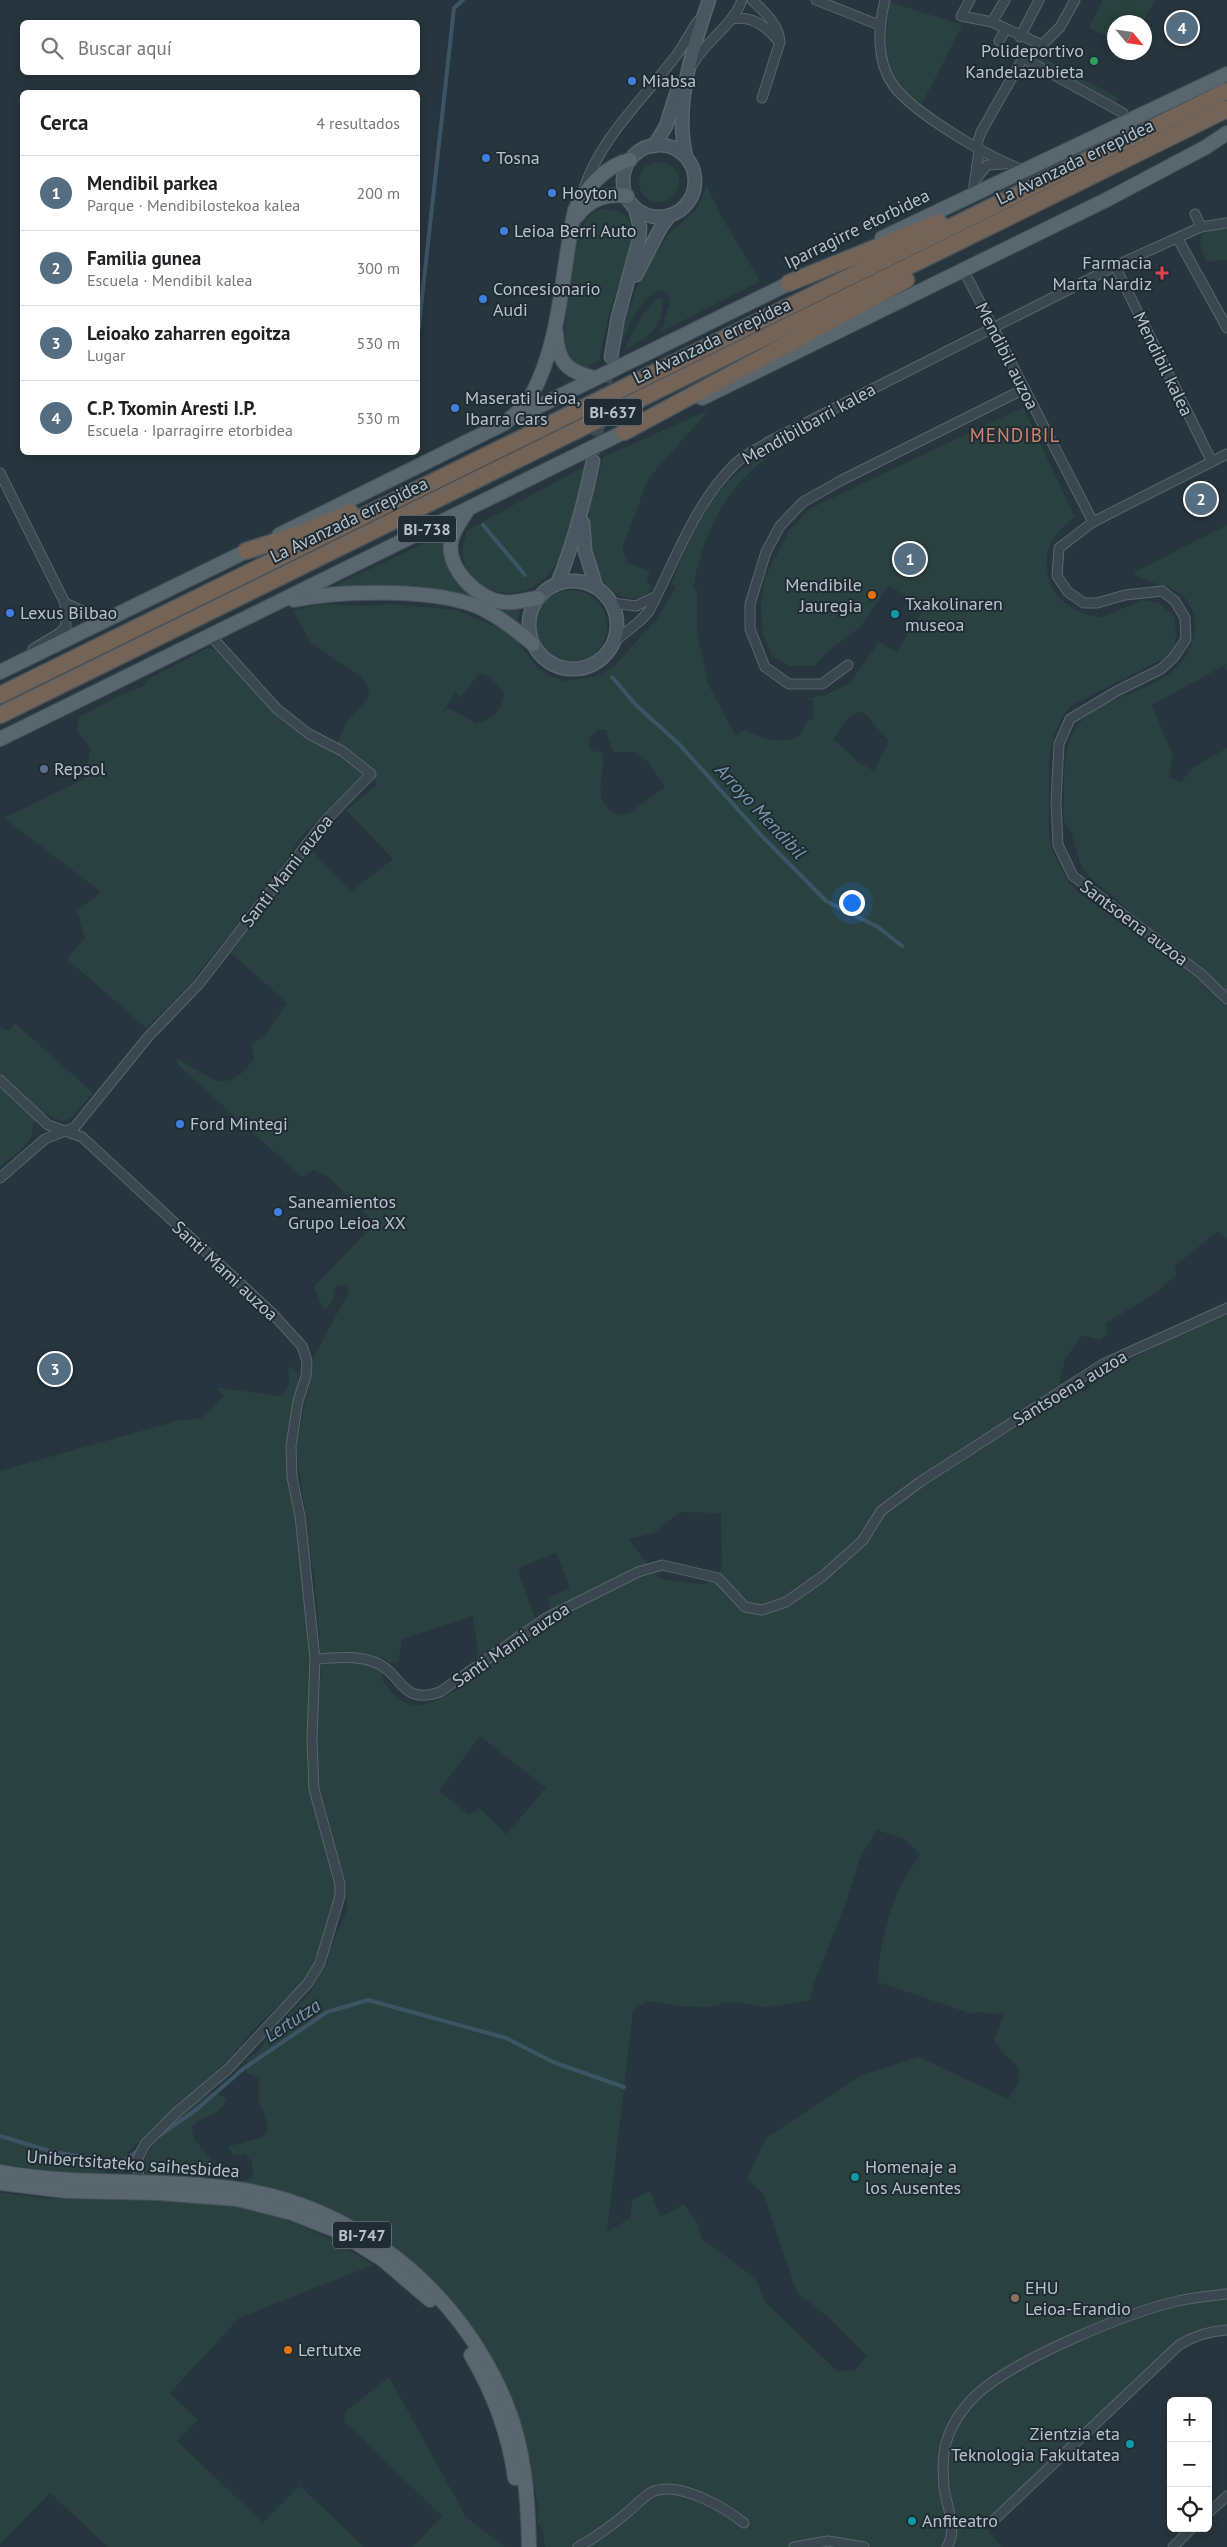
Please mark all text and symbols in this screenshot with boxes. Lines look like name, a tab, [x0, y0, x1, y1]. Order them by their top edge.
pin: 4	[1166, 9, 1198, 47]
north arrow	[1107, 15, 1152, 60]
search box	[20, 20, 420, 75]
icon: search	[38, 34, 66, 62]
text: Buscar aquí	[78, 36, 172, 60]
place label: Polideportivo Kandelazubieta	[965, 39, 1084, 83]
marker: Polideportivo Kandelazubieta	[1088, 55, 1100, 67]
place label: Miabsa	[642, 69, 696, 92]
marker: Miabsa	[626, 75, 638, 87]
text: Cerca	[40, 109, 89, 136]
text: 4 resultados	[316, 113, 400, 133]
street label: La Avanzada errepidea	[992, 113, 1157, 210]
place label: Tosna	[496, 146, 540, 169]
marker: Tosna	[480, 152, 492, 164]
text: Mendibil parkea	[87, 171, 218, 195]
place label: Hoyton	[562, 181, 617, 204]
text: 1	[51, 183, 61, 203]
text: 200 m	[357, 183, 400, 203]
street label: Iparragirre etorbidea	[780, 183, 933, 274]
marker: Hoyton	[546, 187, 558, 199]
text: Parque · Mendibilostekoa kalea	[87, 195, 300, 215]
place label: Leioa Berri Auto	[514, 219, 636, 242]
marker: Leioa Berri Auto	[498, 225, 510, 237]
text: Familia gunea	[87, 246, 201, 270]
place label: Farmacia Marta Nardiz	[1053, 251, 1152, 295]
text: 2	[51, 258, 61, 278]
text: 300 m	[357, 258, 400, 278]
marker: Farmacia Marta Nardiz	[1156, 267, 1168, 279]
text: Escuela · Mendibil kalea	[87, 270, 252, 290]
place label: Concesionario Audi	[493, 277, 600, 321]
street label: La Avanzada errepidea	[629, 292, 794, 389]
marker: Concesionario Audi	[477, 293, 489, 305]
street label: Mendibil auzoa	[971, 298, 1044, 413]
street label: Mendibil kalea	[1128, 308, 1199, 420]
text: Leioako zaharren egoitza	[87, 321, 290, 345]
text: 3	[51, 333, 61, 353]
text: 530 m	[357, 333, 400, 353]
text: Lugar	[87, 345, 126, 365]
street label: Mendibilbarri kalea	[738, 377, 879, 470]
place label: Maserati Leioa, Ibarra Cars	[465, 386, 581, 430]
text: C.P. Txomin Aresti I.P.	[87, 396, 257, 420]
road number: BI-637	[584, 398, 642, 426]
marker: Maserati Leioa, Ibarra Cars	[449, 402, 461, 414]
text: 4	[51, 408, 61, 428]
text: 530 m	[357, 408, 400, 428]
text: Escuela · Iparragirre etorbidea	[87, 420, 293, 440]
district label: MENDIBIL	[970, 423, 1060, 447]
street label: La Avanzada errepidea	[266, 471, 431, 568]
pin: 2	[1185, 480, 1217, 518]
road number: BI-738	[398, 516, 456, 542]
pin: 1	[894, 540, 926, 578]
place label: Mendibile Jauregia	[785, 573, 862, 617]
marker: Mendibile Jauregia	[866, 589, 878, 601]
place label: Txakolinaren museoa	[905, 592, 1003, 636]
place label: Lexus Bilbao	[20, 601, 117, 624]
marker: Lexus Bilbao	[4, 607, 16, 619]
marker: Txakolinaren museoa	[889, 608, 901, 620]
place label: Repsol	[54, 757, 106, 780]
water label: Arroyo Mendibil	[710, 757, 811, 864]
marker: Repsol	[38, 763, 50, 775]
street label: Santi Mami auzoa	[236, 810, 338, 932]
street label: Santsoena auzoa	[1076, 874, 1193, 971]
your location	[839, 890, 865, 916]
place label: Ford Mintegi	[190, 1112, 288, 1135]
marker: Ford Mintegi	[174, 1118, 186, 1130]
place label: Saneamientos Grupo Leioa XX	[288, 1190, 406, 1234]
marker: Saneamientos Grupo Leioa XX	[272, 1206, 284, 1218]
street label: Santi Mami auzoa	[168, 1216, 283, 1326]
street label: Santsoena auzoa	[1008, 1344, 1131, 1431]
pin: 3	[39, 1350, 71, 1388]
street label: Santi Mami auzoa	[448, 1597, 574, 1692]
water label: Lertutza	[259, 1993, 325, 2047]
street label: Unibertsitateko saihesbidea	[26, 2145, 240, 2182]
place label: Homenaje a los Ausentes	[865, 2155, 961, 2199]
marker: Homenaje a los Ausentes	[849, 2171, 861, 2183]
road number: BI-747	[333, 2222, 391, 2248]
place label: EHU Leioa-Erandio	[1025, 2276, 1131, 2320]
marker: EHU Leioa-Erandio	[1009, 2292, 1021, 2304]
place label: Lertutxe	[298, 2338, 362, 2361]
marker: Lertutxe	[282, 2344, 294, 2356]
map controls	[1167, 2397, 1212, 2532]
button: +	[1167, 2397, 1212, 2442]
place label: Zientzia eta Teknologia Fakultatea	[951, 2422, 1120, 2466]
marker: Zientzia eta Teknologia Fakultatea	[1124, 2438, 1136, 2450]
button: −	[1167, 2442, 1212, 2487]
button: locate	[1167, 2487, 1212, 2532]
place label: Anfiteatro	[922, 2509, 998, 2532]
marker: Anfiteatro	[906, 2515, 918, 2527]

